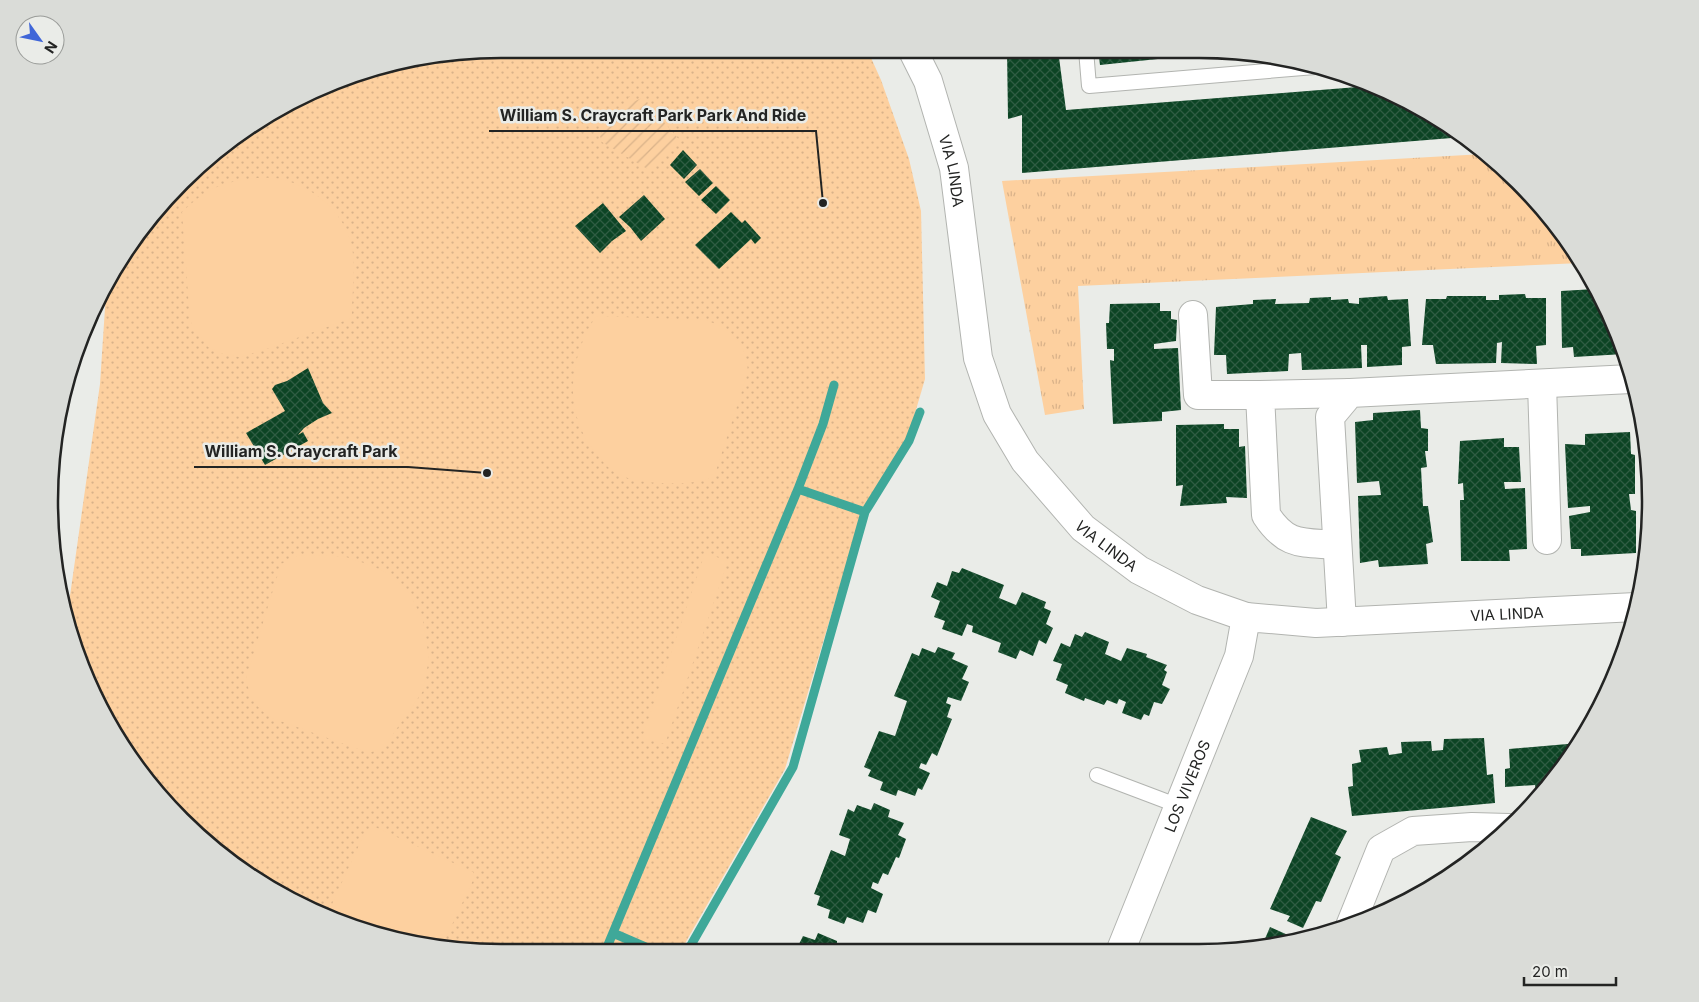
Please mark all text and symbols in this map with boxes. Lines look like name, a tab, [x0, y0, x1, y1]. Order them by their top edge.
north arrow	[15, 15, 65, 65]
text: N	[41, 38, 61, 56]
callout: William S. Craycraft Park Park And Ride	[489, 100, 816, 131]
text: William S. Craycraft Park Park And Ride	[500, 105, 806, 125]
street label: VIA LINDA	[935, 132, 968, 208]
callout: William S. Craycraft Park	[194, 436, 408, 467]
text: William S. Craycraft Park	[204, 441, 398, 461]
street label: VIA LINDA	[1071, 516, 1142, 575]
street label: VIA LINDA	[1470, 602, 1544, 625]
street label: LOS VIVEROS	[1160, 737, 1214, 835]
scale bar	[1524, 954, 1616, 986]
text: 20 m	[1532, 962, 1568, 981]

